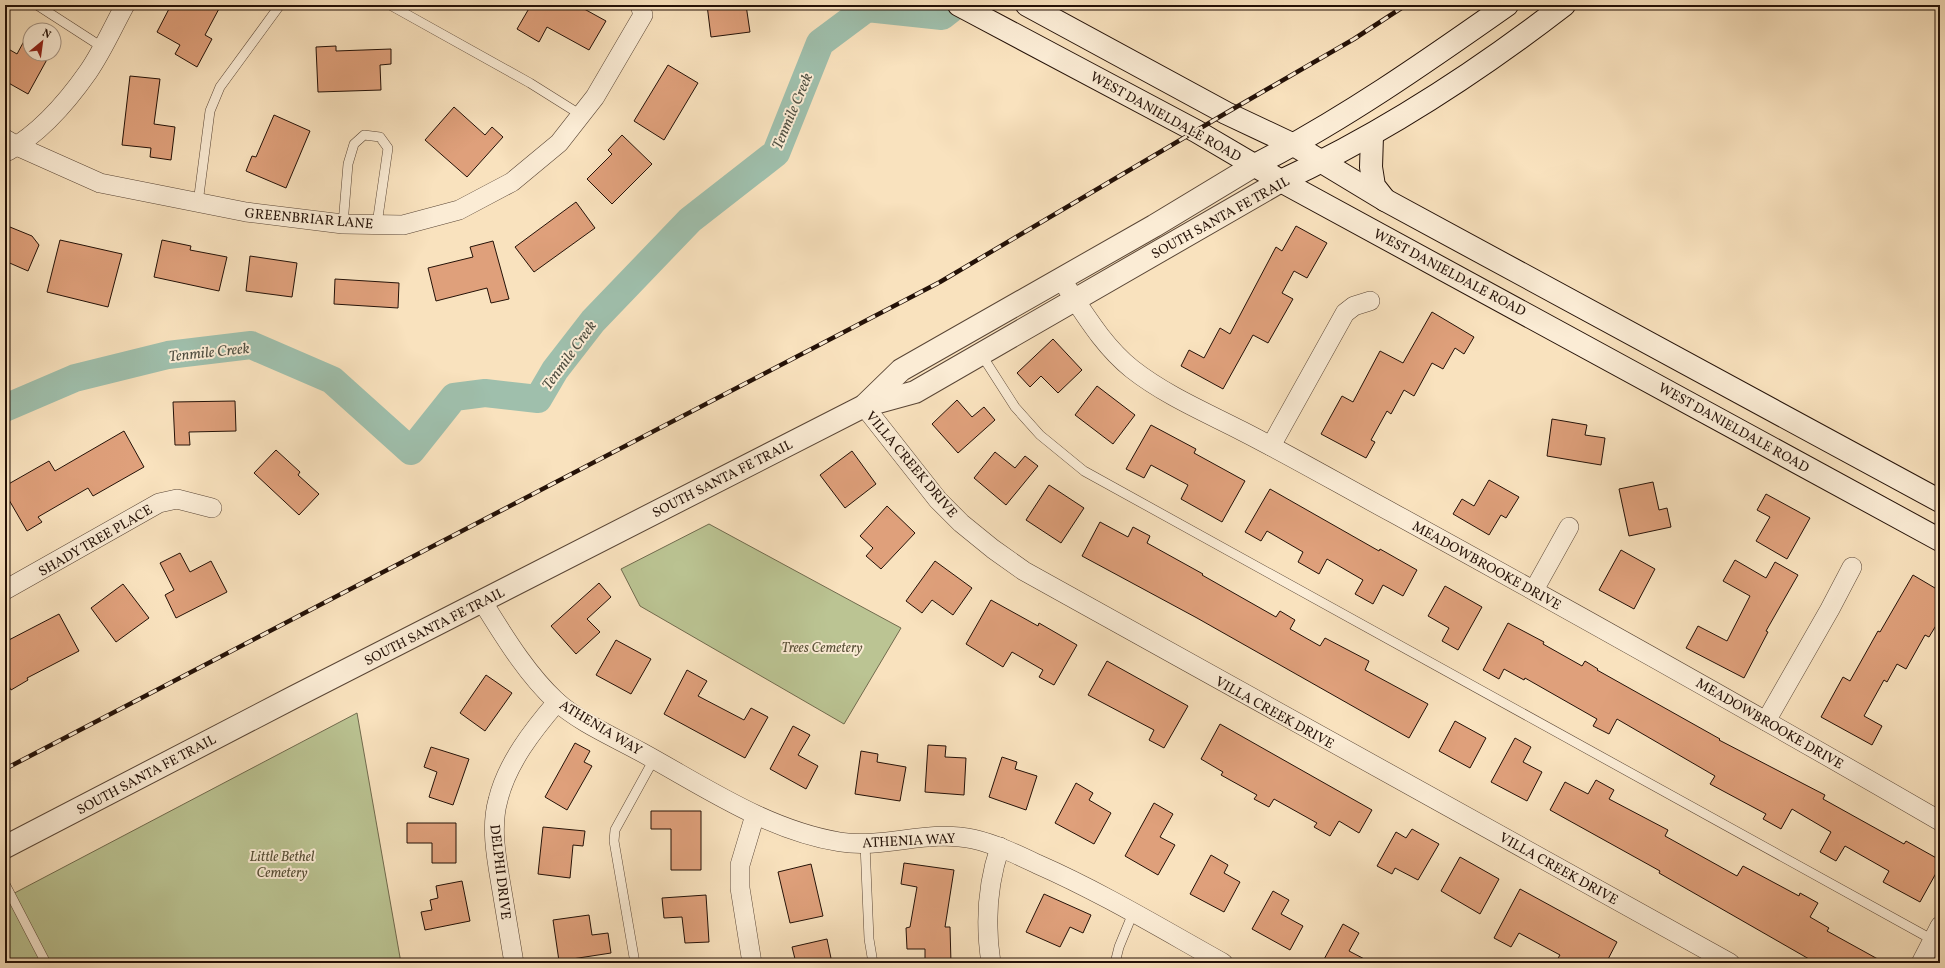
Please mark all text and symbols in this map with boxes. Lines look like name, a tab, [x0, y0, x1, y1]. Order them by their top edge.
north arrow	[22, 22, 62, 62]
text: N	[39, 26, 53, 43]
street label: WEST DANIELDALE ROAD	[1086, 68, 1244, 167]
water label: Tenmile Creek	[768, 70, 819, 153]
street label: SOUTH SANTA FE TRAIL	[1148, 172, 1293, 264]
street label: GREENBRIAR LANE	[244, 204, 374, 235]
street label: WEST DANIELDALE ROAD	[1370, 225, 1529, 322]
water label: Tenmile Creek	[538, 317, 603, 395]
water label: Tenmile Creek	[168, 339, 251, 368]
street label: WEST DANIELDALE ROAD	[1654, 379, 1812, 478]
street label: VILLA CREEK DRIVE	[861, 408, 961, 522]
street label: SOUTH SANTA FE TRAIL	[649, 436, 796, 523]
street label: SHADY TREE PLACE	[35, 501, 156, 582]
street label: MEADOWBROOKE DRIVE	[1408, 517, 1564, 615]
street label: SOUTH SANTA FE TRAIL	[361, 584, 508, 671]
park label: Trees Cemetery	[781, 639, 863, 658]
street label: VILLA CREEK DRIVE	[1211, 673, 1337, 754]
street label: MEADOWBROOKE DRIVE	[1692, 674, 1847, 774]
street label: ATHENIA WAY	[555, 696, 645, 761]
street label: SOUTH SANTA FE TRAIL	[74, 730, 220, 820]
street label: DELPHI DRIVE	[484, 824, 515, 921]
street label: VILLA CREEK DRIVE	[1495, 829, 1621, 910]
street label: ATHENIA WAY	[862, 830, 956, 853]
park label: Little Bethel Cemetery	[250, 848, 315, 883]

